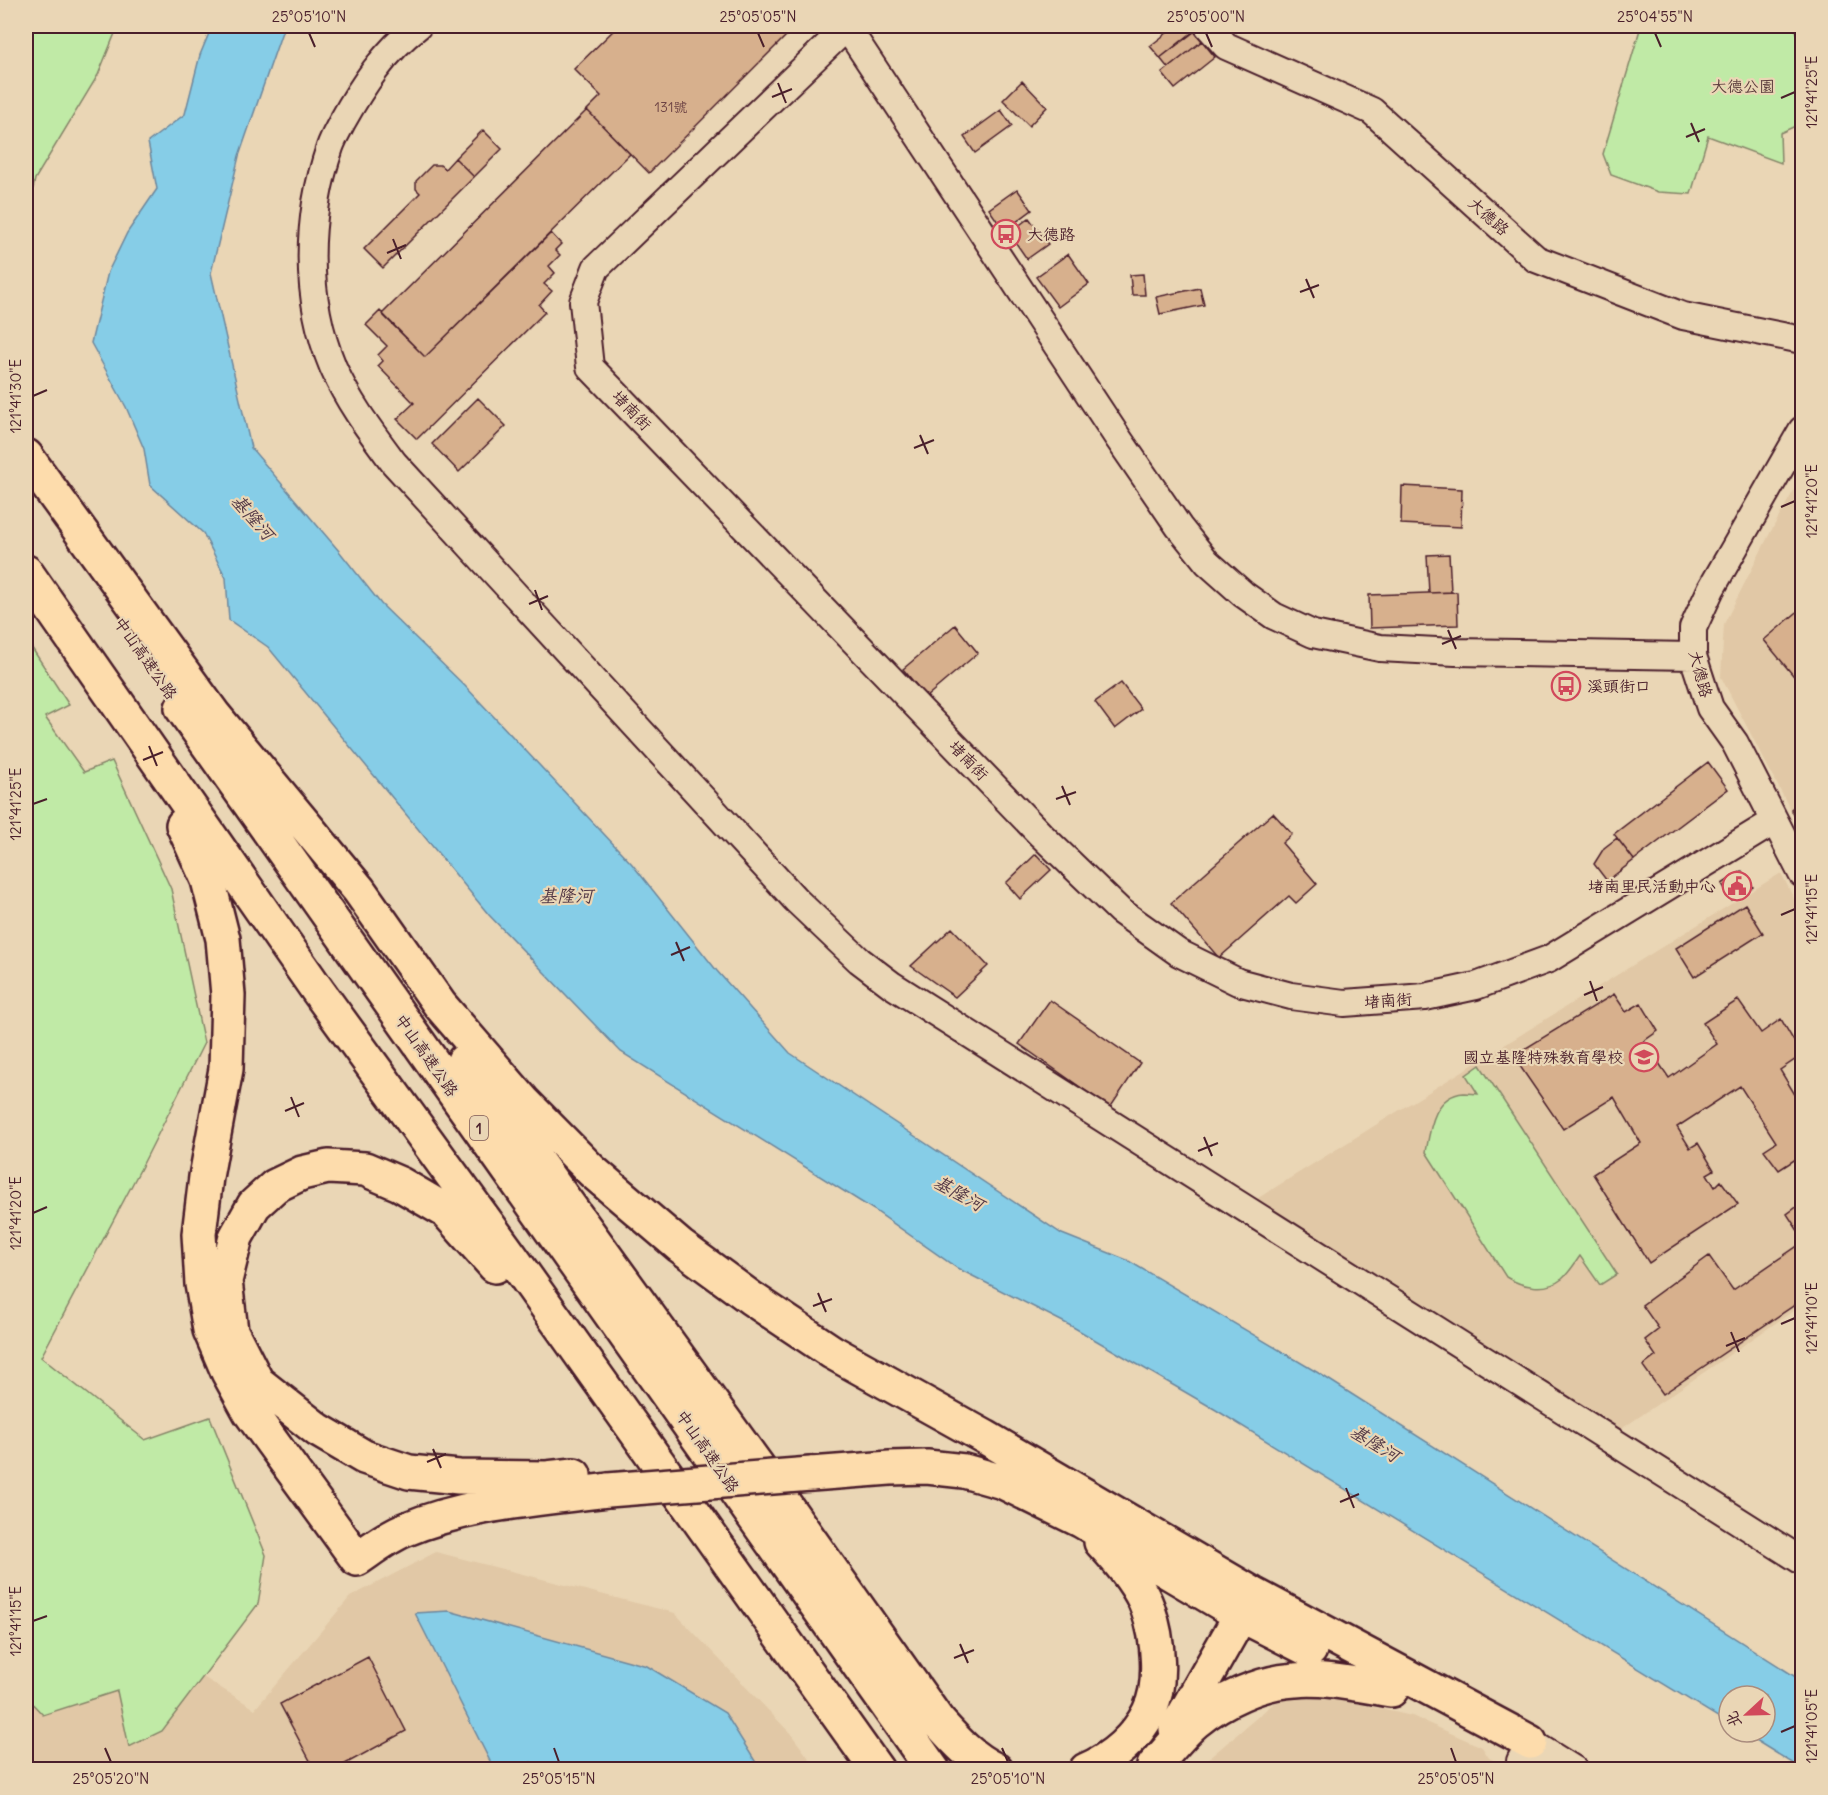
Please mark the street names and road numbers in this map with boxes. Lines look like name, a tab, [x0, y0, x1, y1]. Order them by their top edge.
street label: 大德路	[1464, 193, 1514, 239]
street label: 堵南街	[608, 386, 656, 434]
street label: 中山高速公路	[110, 613, 182, 703]
street label: 大德路	[1685, 648, 1717, 700]
street label: 堵南街	[945, 736, 993, 784]
street label: 堵南街	[1363, 988, 1413, 1012]
street label: 中山高速公路	[391, 1010, 463, 1100]
road number: 1	[470, 1116, 488, 1140]
street label: 中山高速公路	[672, 1406, 744, 1496]

